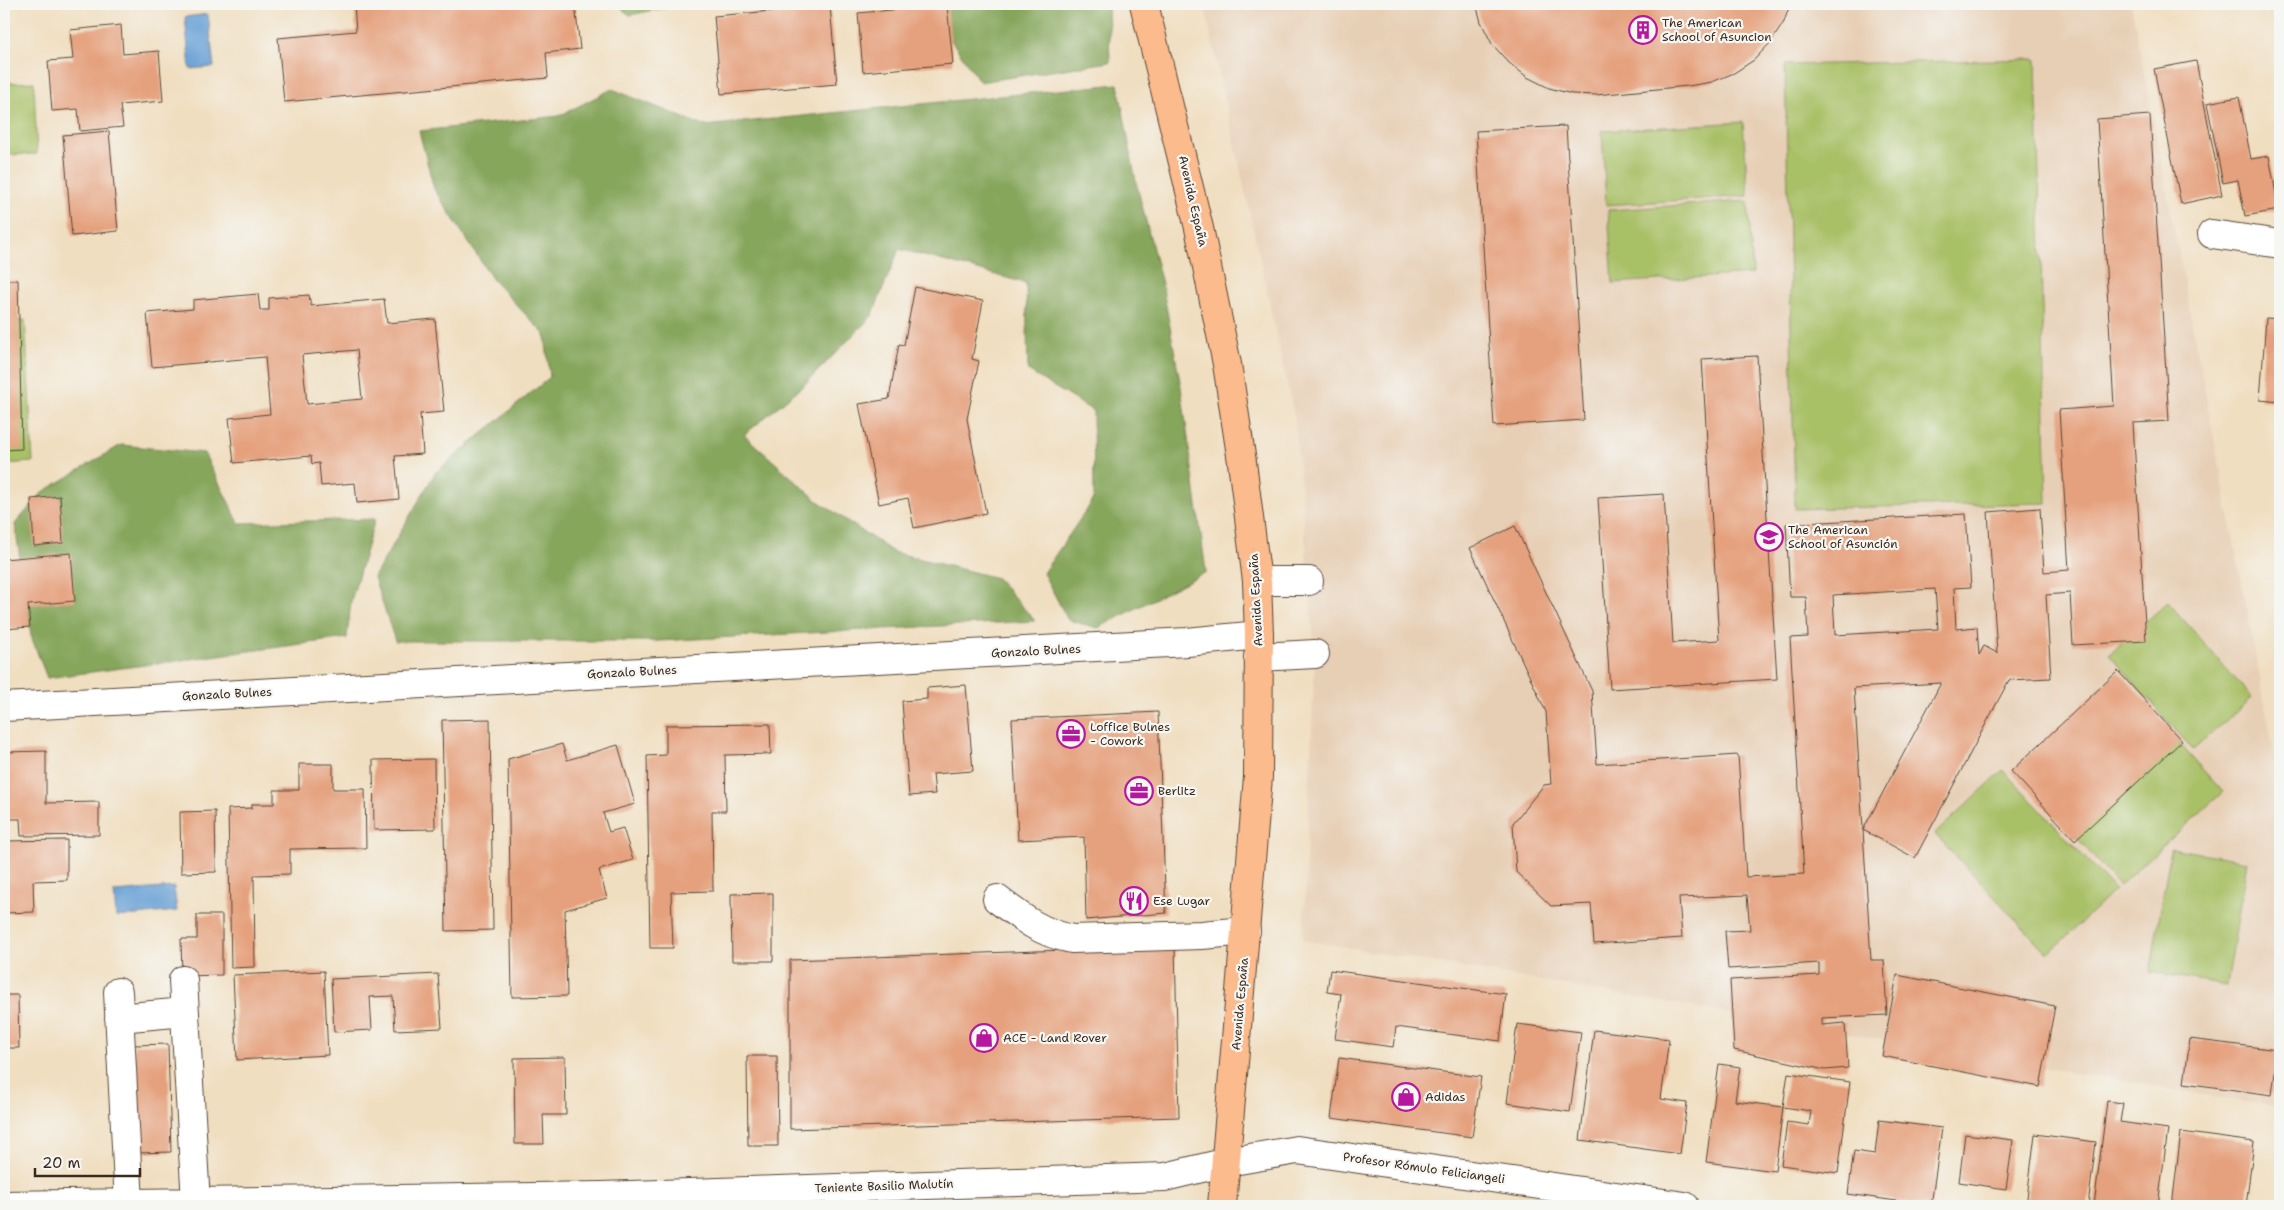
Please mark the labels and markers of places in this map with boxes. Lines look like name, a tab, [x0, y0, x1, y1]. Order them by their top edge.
building icon: The American School of Asuncion	[1628, 15, 1658, 45]
place label: The American School of Asuncion	[1662, 15, 1772, 45]
school or university icon: The American School of Asunción	[1754, 522, 1784, 552]
place label: The American School of Asunción	[1788, 522, 1898, 552]
office icon: Loffice Bulnes - Cowork	[1056, 719, 1086, 749]
place label: Loffice Bulnes - Cowork	[1090, 719, 1170, 749]
office icon: Berlitz	[1124, 776, 1154, 806]
place label: Berlitz	[1158, 783, 1196, 799]
restaurant icon: Ese Lugar	[1119, 886, 1149, 916]
place label: Ese Lugar	[1153, 893, 1211, 909]
shop icon: ACE - Land Rover	[969, 1023, 999, 1053]
place label: ACE - Land Rover	[1003, 1030, 1107, 1046]
shop icon: Adidas	[1391, 1082, 1421, 1112]
place label: Adidas	[1425, 1089, 1466, 1105]

